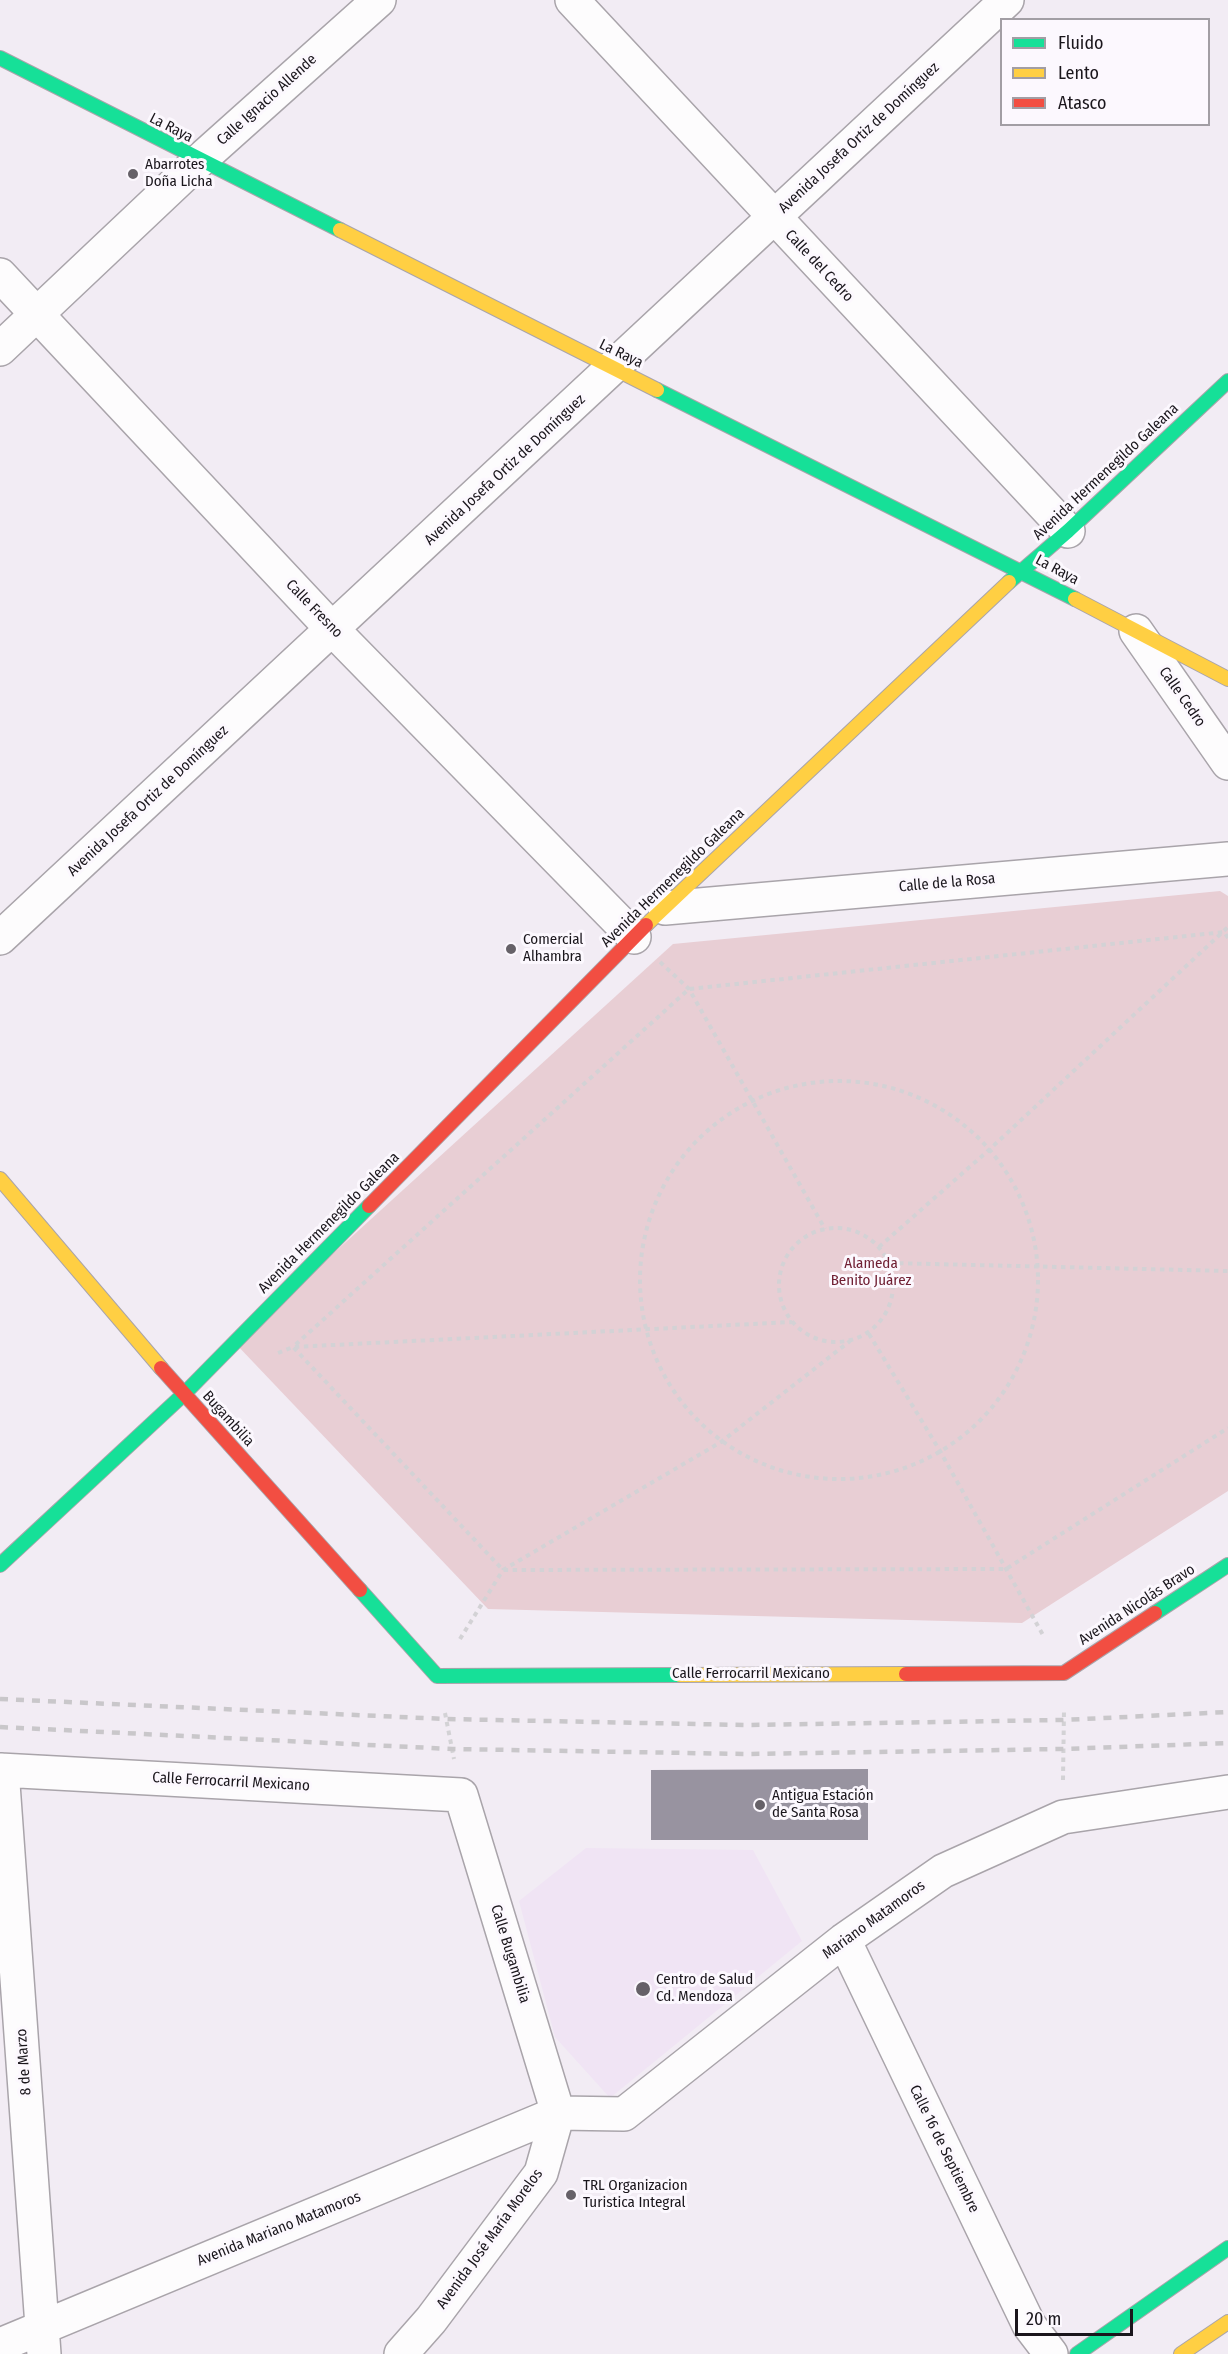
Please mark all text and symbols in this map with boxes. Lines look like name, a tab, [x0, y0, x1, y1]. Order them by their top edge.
legend	[1000, 18, 1210, 126]
text: Fluido	[1058, 32, 1104, 54]
street label: Calle Ignacio Allende	[213, 51, 321, 149]
street label: Avenida Josefa Ortiz de Domínguez	[775, 59, 943, 217]
text: Lento	[1058, 62, 1099, 84]
text: Atasco	[1058, 92, 1106, 114]
street label: La Raya	[146, 109, 196, 147]
place label: Abarrotes Doña Licha	[145, 156, 212, 191]
marker: Abarrotes Doña Licha	[126, 167, 140, 181]
street label: Calle del Cedro	[781, 226, 857, 306]
street label: La Raya	[596, 336, 646, 372]
street label: Avenida Josefa Ortiz de Domínguez	[421, 391, 589, 549]
street label: Avenida Hermenegildo Galeana	[1030, 400, 1182, 544]
street label: La Raya	[1032, 551, 1082, 589]
street label: Calle Fresno	[282, 576, 346, 642]
street label: Calle Cedro	[1155, 664, 1209, 730]
street label: Avenida Josefa Ortiz de Domínguez	[64, 722, 232, 880]
street label: Avenida Hermenegildo Galeana	[598, 805, 748, 951]
street label: Calle de la Rosa	[898, 870, 996, 896]
place label: Comercial Alhambra	[523, 931, 583, 966]
marker: Comercial Alhambra	[504, 942, 518, 956]
street label: Avenida Hermenegildo Galeana	[255, 1149, 403, 1297]
park label: Alameda Benito Juárez	[831, 1255, 911, 1290]
street label: Bugambilia	[198, 1388, 258, 1450]
street label: Avenida Nicolás Bravo	[1075, 1561, 1199, 1649]
street label: Calle Ferrocarril Mexicano	[672, 1665, 830, 1683]
street label: Calle Ferrocarril Mexicano	[152, 1769, 310, 1795]
place label: Antigua Estación de Santa Rosa	[772, 1787, 874, 1822]
marker: Antigua Estación de Santa Rosa	[753, 1798, 767, 1812]
street label: Mariano Matamoros	[819, 1877, 929, 1963]
street label: Calle Bugambilia	[486, 1903, 534, 2005]
place label: Centro de Salud Cd. Mendoza	[656, 1971, 753, 2006]
marker: Centro de Salud Cd. Mendoza	[634, 1980, 652, 1998]
street label: 8 de Marzo	[13, 2028, 35, 2096]
street label: Calle 16 de Septiembre	[905, 2082, 983, 2216]
street label: Avenida José María Morelos	[433, 2165, 547, 2313]
place label: TRL Organizacion Turistica Integral	[583, 2177, 688, 2212]
street label: Avenida Mariano Matamoros	[195, 2188, 363, 2270]
marker: TRL Organizacion Turistica Integral	[564, 2188, 578, 2202]
scale bar	[1018, 2297, 1136, 2335]
text: 20 m	[1026, 2308, 1061, 2330]

